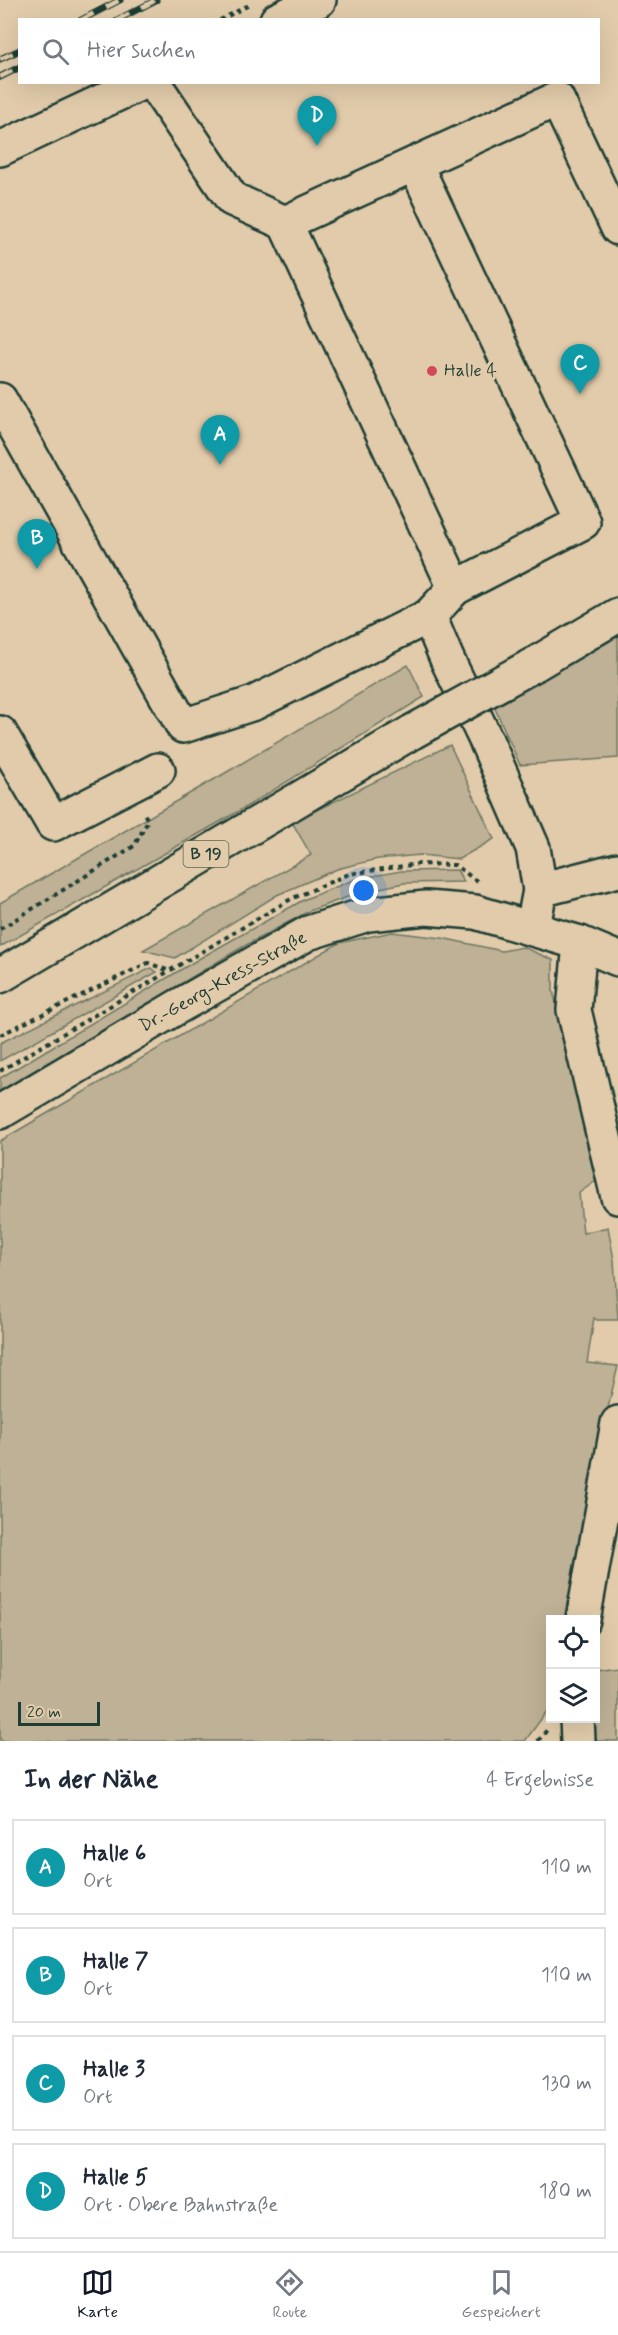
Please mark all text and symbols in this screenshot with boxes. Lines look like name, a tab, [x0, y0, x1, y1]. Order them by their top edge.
search box	[18, 18, 600, 84]
icon: search	[39, 35, 72, 68]
text: Hier suchen	[87, 37, 196, 65]
pin: D	[298, 96, 336, 146]
pin: C	[560, 344, 600, 394]
place label: Halle 4	[444, 359, 497, 383]
marker: Halle 4	[425, 364, 439, 378]
pin: A	[200, 416, 240, 465]
pin: B	[18, 520, 57, 569]
road number: B 19	[184, 841, 228, 867]
your location	[349, 876, 378, 905]
street label: Dr.-Georg-Kress-Straße	[135, 926, 312, 1039]
map controls	[546, 1615, 600, 1723]
button: locate	[546, 1615, 600, 1669]
button: layers	[546, 1669, 600, 1723]
scale bar	[18, 1699, 100, 1726]
text: 20 m	[27, 1702, 61, 1723]
text: In der Nähe	[24, 1763, 158, 1797]
text: 4 Ergebnisse	[486, 1767, 594, 1794]
text: Halle 6	[83, 1840, 146, 1868]
text: A	[39, 1854, 52, 1881]
text: 110 m	[541, 1854, 592, 1881]
text: Ort	[83, 1868, 112, 1895]
text: Halle 7	[83, 1948, 148, 1976]
text: B	[39, 1962, 52, 1989]
text: 110 m	[541, 1962, 592, 1989]
text: Ort	[83, 1976, 112, 2003]
text: Halle 3	[83, 2056, 145, 2084]
text: C	[38, 2070, 53, 2097]
text: 130 m	[541, 2070, 592, 2097]
text: Ort	[83, 2084, 112, 2111]
text: Halle 5	[83, 2164, 148, 2192]
text: D	[39, 2178, 52, 2205]
text: 180 m	[539, 2178, 592, 2205]
text: Ort · Obere Bahnstraße	[83, 2192, 278, 2219]
tab: Karte	[77, 2266, 118, 2323]
tab: Route	[272, 2266, 307, 2323]
tab: Gespeichert	[462, 2266, 541, 2323]

